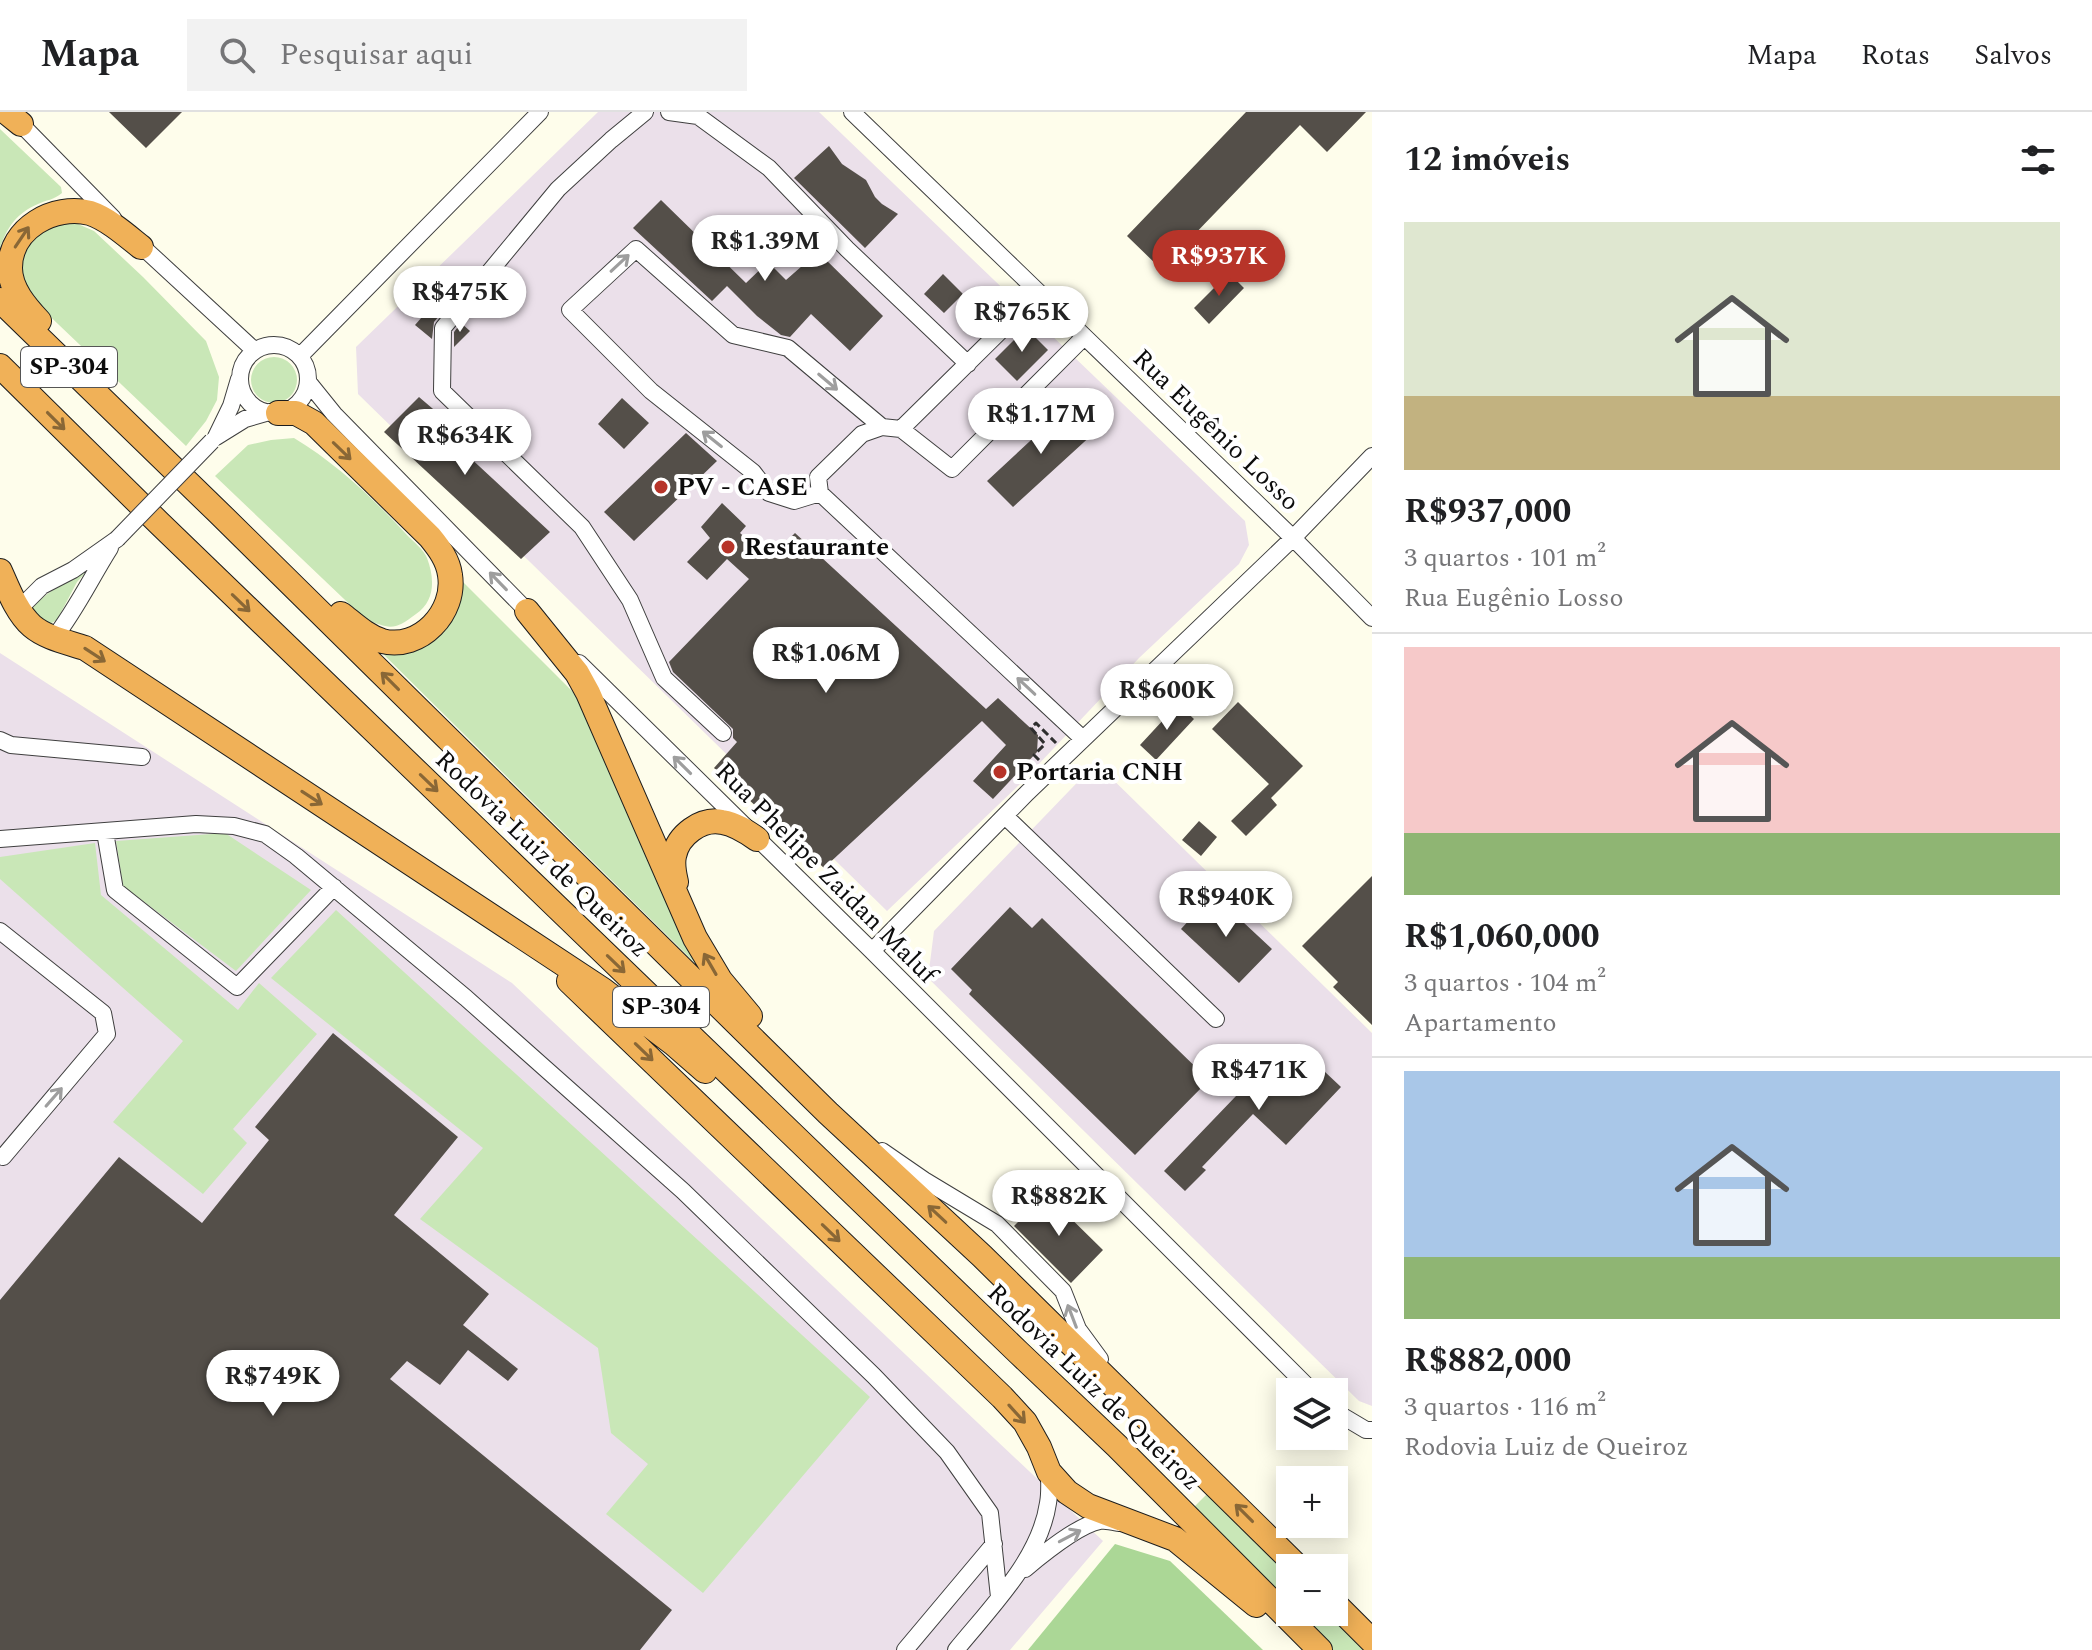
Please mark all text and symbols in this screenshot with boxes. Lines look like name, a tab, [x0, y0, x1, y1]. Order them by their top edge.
search box	[187, 19, 747, 91]
text: Mapa	[40, 26, 139, 84]
text: Pesquisar aqui	[279, 32, 473, 78]
icon: search	[215, 33, 259, 77]
text: Mapa	[1747, 34, 1817, 77]
text: Rotas	[1861, 34, 1930, 77]
text: Salvos	[1974, 34, 2052, 77]
text: 12 imóveis	[1404, 134, 1570, 186]
icon: filters	[2016, 138, 2060, 182]
pin: R$1.39M	[691, 215, 839, 283]
text: R$1.39M	[710, 221, 820, 261]
one-way arrow	[14, 227, 30, 249]
pin: R$937K	[1154, 230, 1284, 298]
text: R$937K	[1170, 236, 1268, 276]
one-way arrow	[610, 255, 630, 273]
pin: R$475K	[395, 266, 525, 334]
text: R$475K	[411, 272, 509, 312]
icon: home	[1660, 274, 1804, 418]
pin: R$765K	[957, 286, 1087, 354]
text: R$765K	[973, 292, 1071, 332]
street label: Rua Eugênio Losso	[1123, 339, 1309, 521]
road number: SP-304	[21, 347, 117, 387]
one-way arrow	[818, 373, 838, 391]
pin: R$1.17M	[967, 388, 1115, 456]
text: R$1.17M	[986, 394, 1096, 434]
pin: R$634K	[400, 409, 530, 477]
one-way arrow	[46, 411, 65, 431]
text: R$634K	[416, 415, 514, 455]
one-way arrow	[701, 430, 722, 448]
one-way arrow	[332, 441, 352, 460]
place label: PV - CASE	[677, 467, 808, 507]
marker: PV - CASE	[652, 478, 670, 496]
text: R$937,000	[1404, 486, 1571, 538]
place label: Restaurante	[744, 527, 889, 567]
marker: Restaurante	[719, 538, 737, 556]
text: 3 quartos · 101 m²	[1404, 538, 1606, 578]
one-way arrow	[488, 571, 507, 591]
text: Rua Eugênio Losso	[1404, 578, 1623, 618]
one-way arrow	[231, 593, 251, 611]
pin: R$1.06M	[752, 627, 900, 695]
text: R$1.06M	[771, 633, 881, 673]
one-way arrow	[83, 647, 106, 663]
pin: R$600K	[1102, 664, 1232, 732]
text: R$600K	[1118, 670, 1216, 710]
one-way arrow	[381, 672, 400, 691]
one-way arrow	[1016, 676, 1036, 695]
icon: home	[1660, 699, 1804, 843]
street label: Rodovia Luiz de Queiroz	[426, 741, 658, 967]
place label: Portaria CNH	[1016, 752, 1183, 792]
street label: Rua Phelipe Zaidan Maluf	[706, 753, 948, 995]
one-way arrow	[673, 756, 692, 775]
marker: Portaria CNH	[991, 763, 1009, 781]
one-way arrow	[418, 773, 438, 792]
one-way arrow	[300, 790, 323, 806]
pin: R$940K	[1161, 871, 1291, 939]
text: R$940K	[1177, 877, 1275, 917]
text: R$1,060,000	[1404, 911, 1600, 963]
one-way arrow	[702, 952, 717, 976]
one-way arrow	[605, 954, 625, 972]
text: 3 quartos · 104 m²	[1404, 963, 1606, 1003]
road number: SP-304	[613, 987, 709, 1027]
text: Apartamento	[1404, 1003, 1557, 1043]
one-way arrow	[634, 1043, 654, 1062]
pin: R$471K	[1194, 1044, 1324, 1112]
text: R$471K	[1210, 1050, 1308, 1090]
one-way arrow	[44, 1088, 62, 1108]
icon: home	[1660, 1123, 1804, 1267]
pin: R$882K	[994, 1170, 1124, 1238]
text: R$882K	[1010, 1176, 1108, 1216]
one-way arrow	[928, 1205, 947, 1224]
one-way arrow	[821, 1223, 841, 1242]
street label: Rodovia Luiz de Queiroz	[978, 1274, 1210, 1500]
one-way arrow	[1064, 1304, 1078, 1328]
text: R$882,000	[1404, 1335, 1571, 1387]
pin: R$749K	[208, 1350, 338, 1418]
text: R$749K	[224, 1356, 322, 1396]
map controls	[1276, 1378, 1348, 1626]
button: layers	[1276, 1378, 1348, 1450]
text: 3 quartos · 116 m²	[1404, 1387, 1606, 1427]
one-way arrow	[1008, 1404, 1026, 1424]
text: Rodovia Luiz de Queiroz	[1404, 1427, 1689, 1467]
button: +	[1276, 1466, 1348, 1538]
one-way arrow	[1235, 1504, 1254, 1523]
one-way arrow	[1058, 1528, 1082, 1543]
button: −	[1276, 1554, 1348, 1626]

